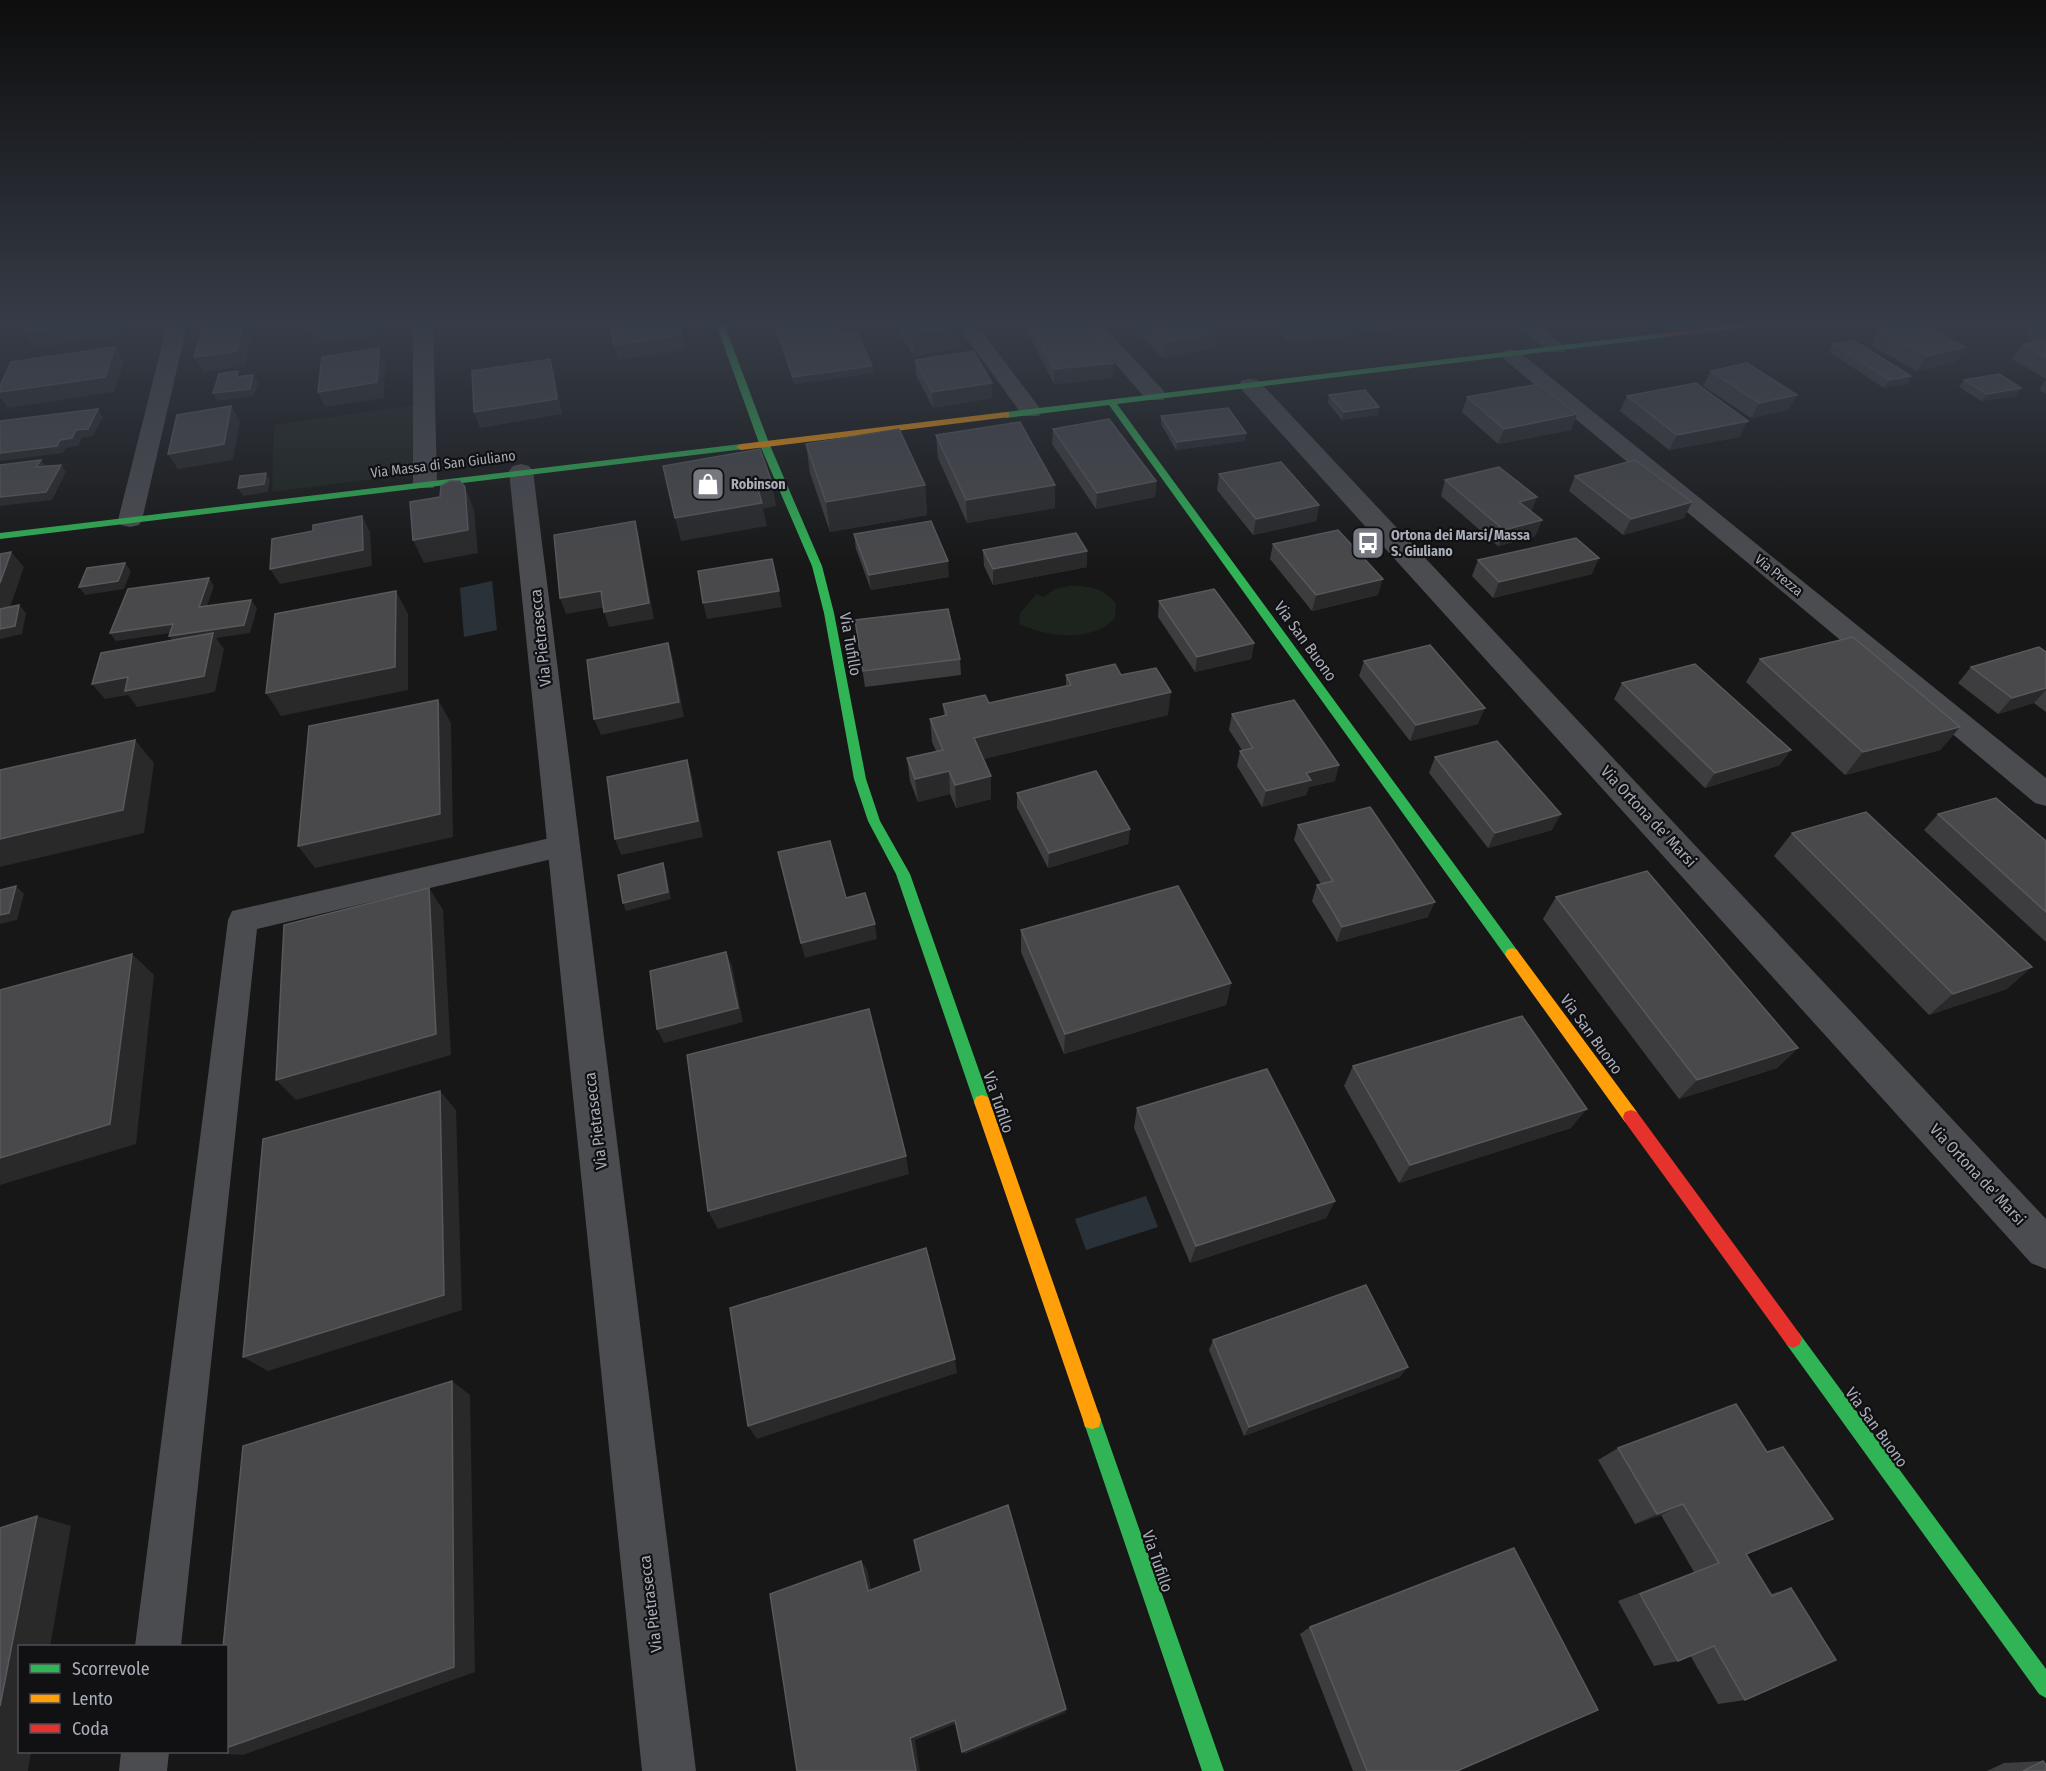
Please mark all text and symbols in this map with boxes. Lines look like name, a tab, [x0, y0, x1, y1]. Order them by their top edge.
street label: Via Massa di San Giuliano	[370, 447, 516, 482]
shop icon: Robinson	[690, 466, 726, 502]
place label: Robinson	[731, 476, 786, 493]
bus stop icon: Ortona dei Marsi/Massa S. Giuliano	[1350, 525, 1386, 561]
place label: Ortona dei Marsi/Massa S. Giuliano	[1391, 527, 1530, 560]
street label: Via Prezza	[1751, 551, 1806, 600]
street label: Via Pietrasecca	[526, 588, 555, 688]
street label: Via San Buono	[1270, 598, 1341, 685]
street label: Via Tufillo	[836, 611, 865, 677]
street label: Via Ortona de' Marsi	[1597, 762, 1700, 871]
street label: Via San Buono	[1556, 991, 1627, 1078]
street label: Via Tufillo	[979, 1069, 1018, 1136]
street label: Via Pietrasecca	[580, 1071, 611, 1171]
street label: Via Ortona de' Marsi	[1926, 1120, 2029, 1229]
street label: Via San Buono	[1841, 1384, 1912, 1471]
street label: Via Tufillo	[1138, 1528, 1177, 1595]
street label: Via Pietrasecca	[635, 1554, 666, 1654]
legend	[18, 1645, 228, 1753]
text: Scorrevole	[72, 1658, 150, 1680]
text: Lento	[72, 1688, 113, 1710]
text: Coda	[72, 1718, 109, 1740]

